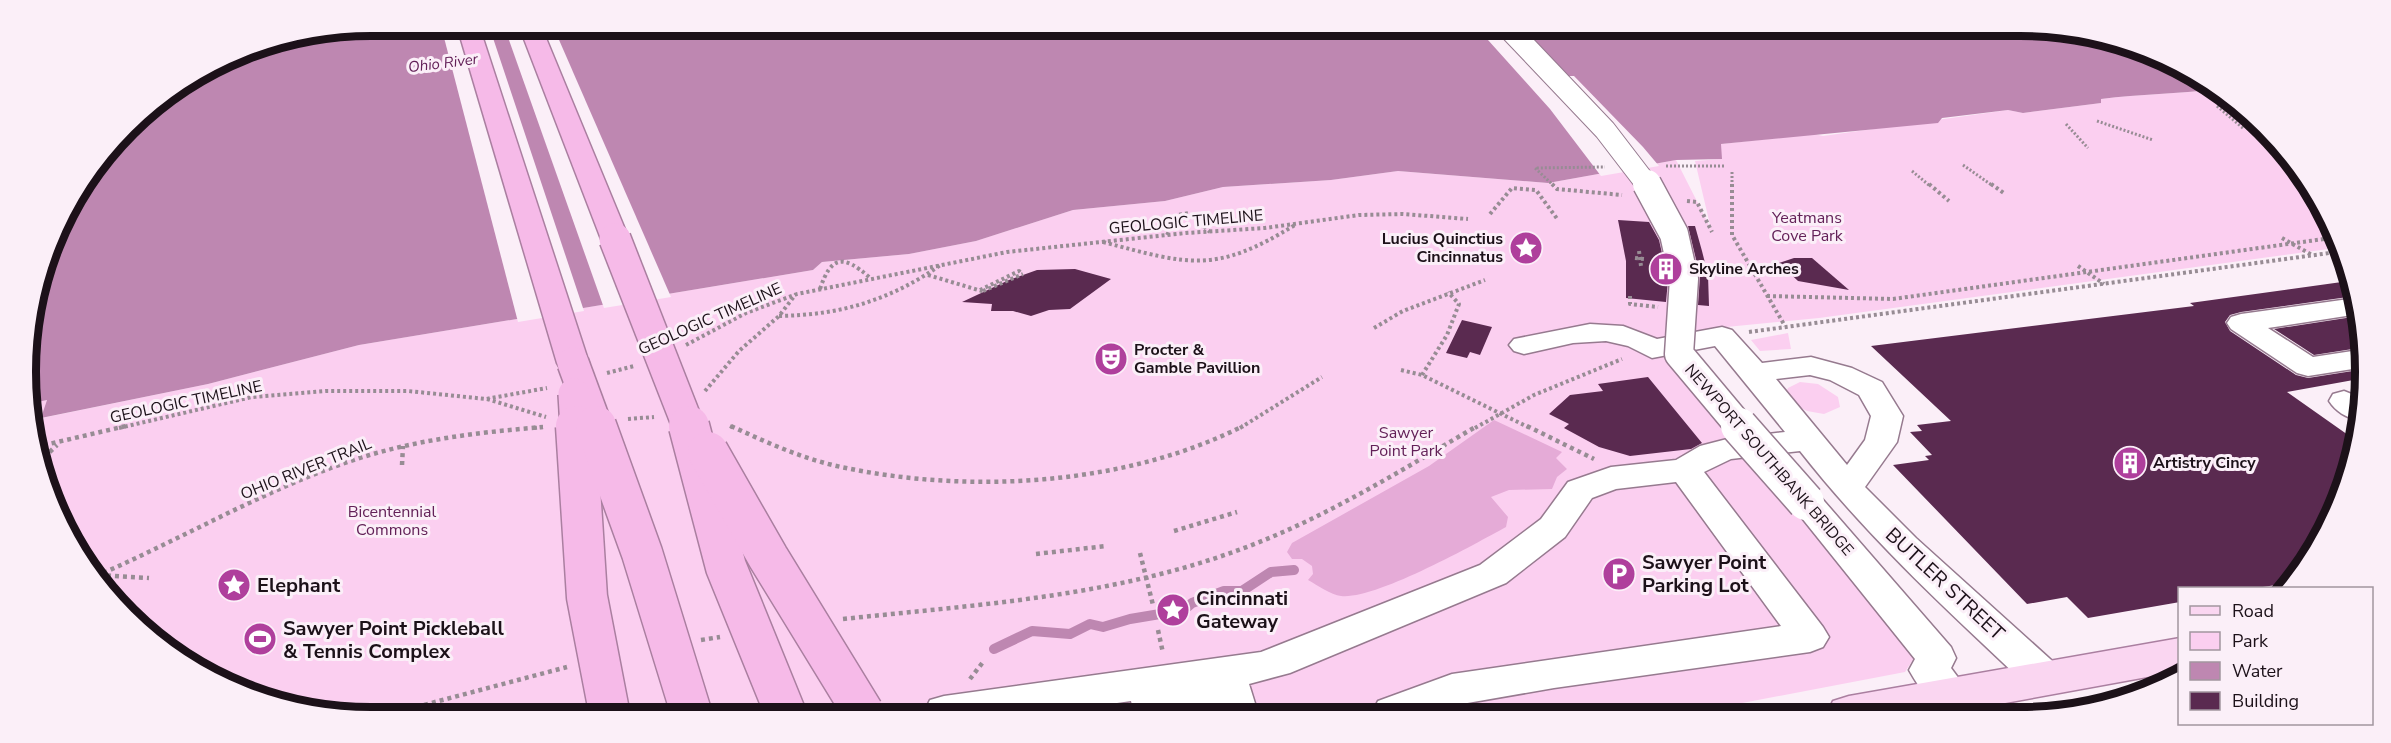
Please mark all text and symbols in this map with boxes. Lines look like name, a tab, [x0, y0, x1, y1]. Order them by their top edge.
water label: Ohio River	[407, 49, 480, 77]
street label: GEOLOGIC TIMELINE	[1108, 204, 1264, 240]
park label: Yeatmans Cove Park	[1771, 207, 1844, 247]
place label: Lucius Quinctius Cincinnatus	[1382, 228, 1503, 268]
place icon: Lucius Quinctius Cincinnatus	[1508, 230, 1544, 266]
building icon: Skyline Arches	[1648, 251, 1684, 287]
place label: Skyline Arches	[1689, 258, 1799, 280]
street label: GEOLOGIC TIMELINE	[635, 277, 785, 361]
place label: Procter & Gamble Pavillion	[1134, 339, 1260, 379]
theatre icon: Procter & Gamble Pavillion	[1093, 341, 1129, 377]
street label: NEWPORT SOUTHBANK BRIDGE	[1680, 359, 1858, 561]
street label: GEOLOGIC TIMELINE	[108, 375, 264, 429]
park label: Sawyer Point Park	[1369, 422, 1444, 462]
street label: OHIO RIVER TRAIL	[237, 433, 375, 505]
building icon: Artistry Cincy	[2112, 445, 2148, 481]
place label: Artistry Cincy	[2153, 452, 2256, 474]
park label: Bicentennial Commons	[348, 501, 437, 541]
street label: BUTLER STREET	[1880, 522, 2010, 646]
place label: Sawyer Point Parking Lot	[1642, 549, 1767, 599]
parking icon: Sawyer Point Parking Lot	[1601, 556, 1637, 592]
place icon: Elephant	[216, 567, 252, 603]
place label: Elephant	[257, 572, 340, 599]
place label: Cincinnati Gateway	[1196, 585, 1288, 635]
legend	[2178, 587, 2373, 725]
place icon: Cincinnati Gateway	[1155, 592, 1191, 628]
text: Road	[2232, 599, 2274, 623]
place label: Sawyer Point Pickleball & Tennis Complex	[283, 615, 504, 665]
sports icon: Sawyer Point Pickleball & Tennis Complex	[242, 621, 278, 657]
text: Park	[2232, 629, 2269, 653]
text: Water	[2232, 659, 2283, 683]
text: Building	[2232, 689, 2299, 713]

